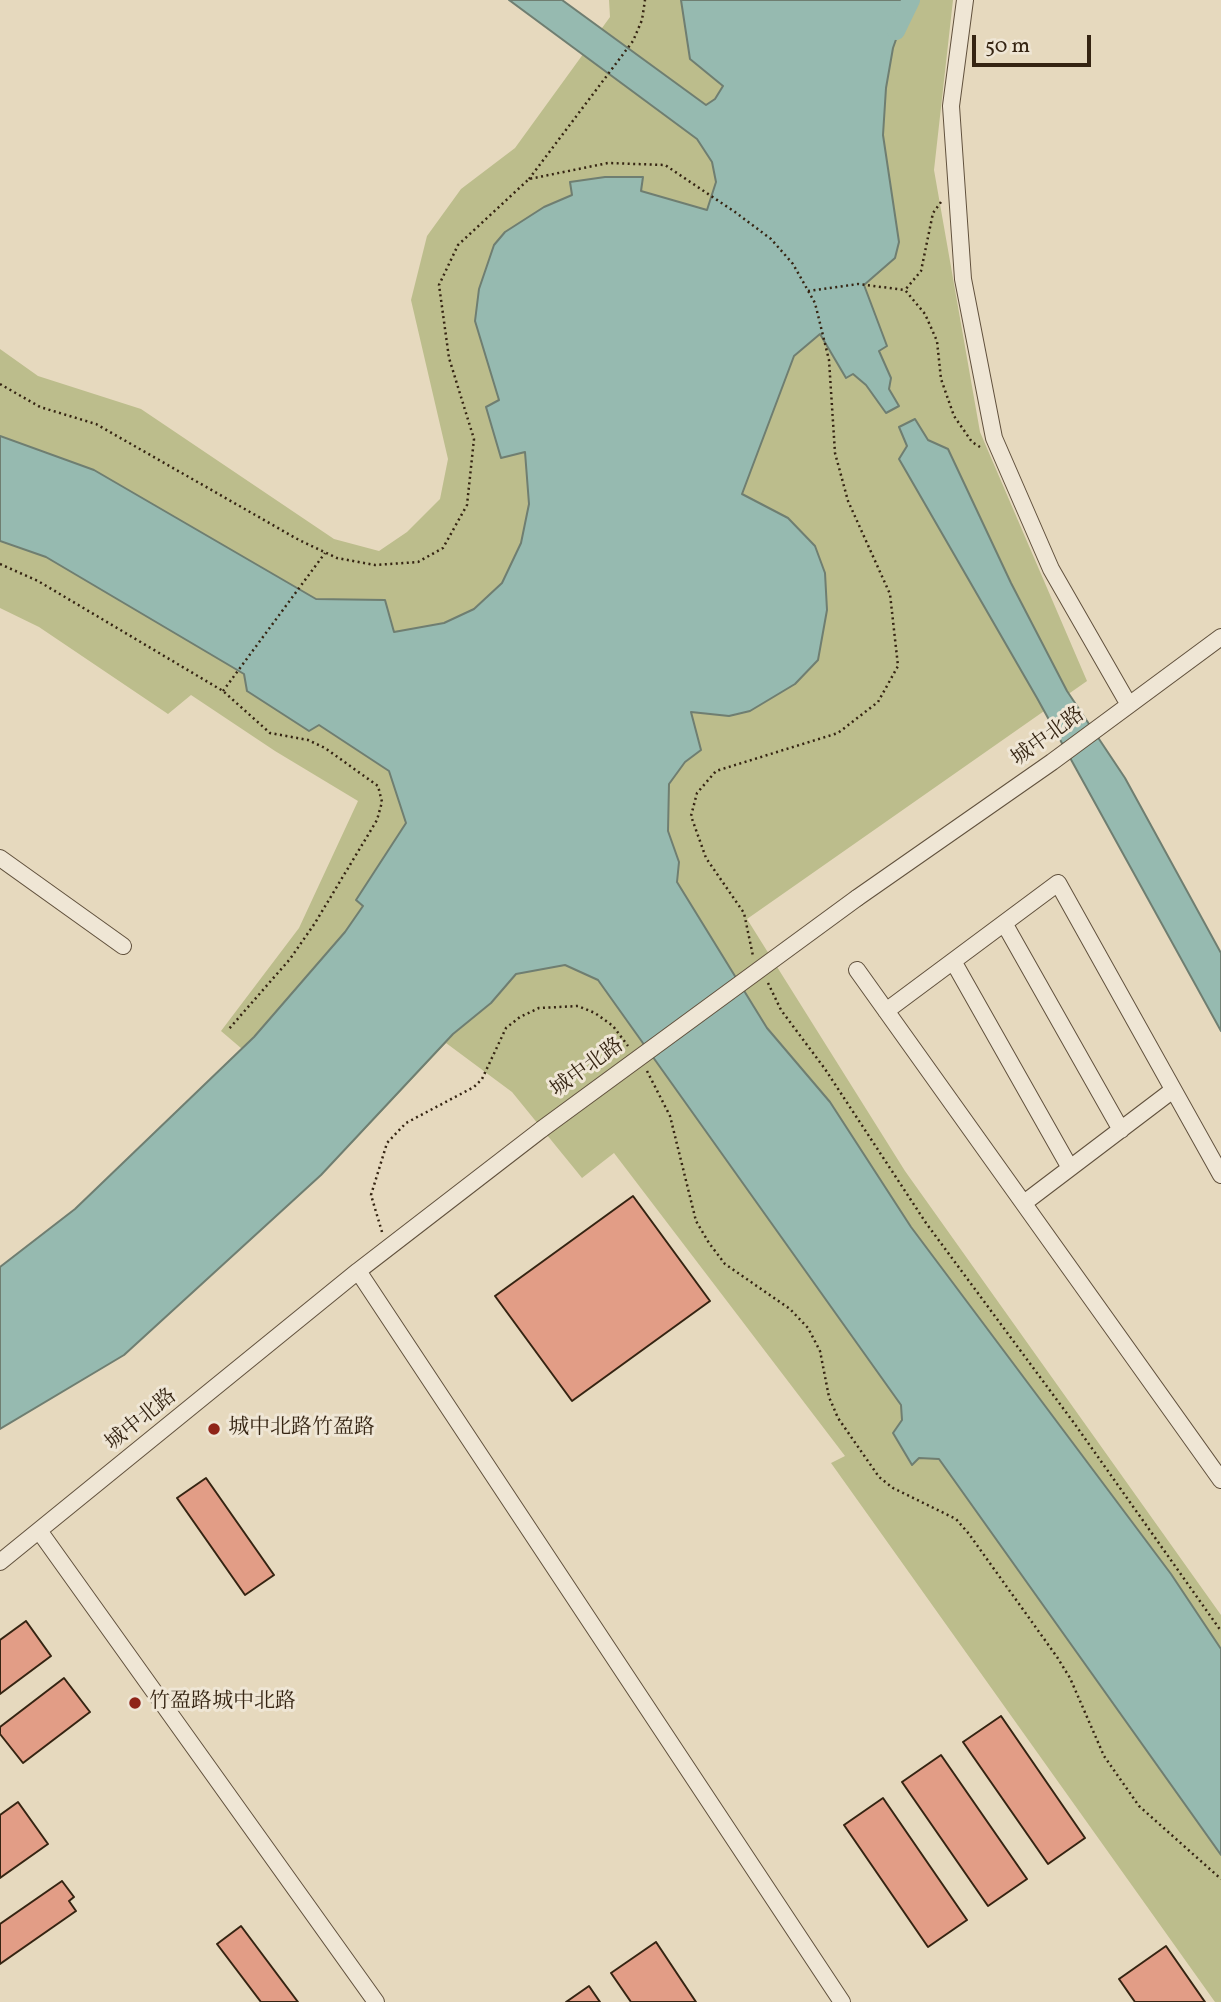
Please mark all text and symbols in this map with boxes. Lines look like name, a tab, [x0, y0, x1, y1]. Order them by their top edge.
scale bar	[976, 21, 1095, 65]
text: 50 m	[985, 32, 1030, 61]
street label: 城中北路	[1008, 703, 1090, 773]
street label: 城中北路	[547, 1034, 629, 1104]
street label: 城中北路	[101, 1385, 183, 1457]
place label: 城中北路竹盈路	[228, 1416, 375, 1442]
marker: 城中北路竹盈路	[206, 1421, 222, 1437]
place label: 竹盈路城中北路	[149, 1690, 296, 1716]
marker: 竹盈路城中北路	[127, 1695, 143, 1711]

